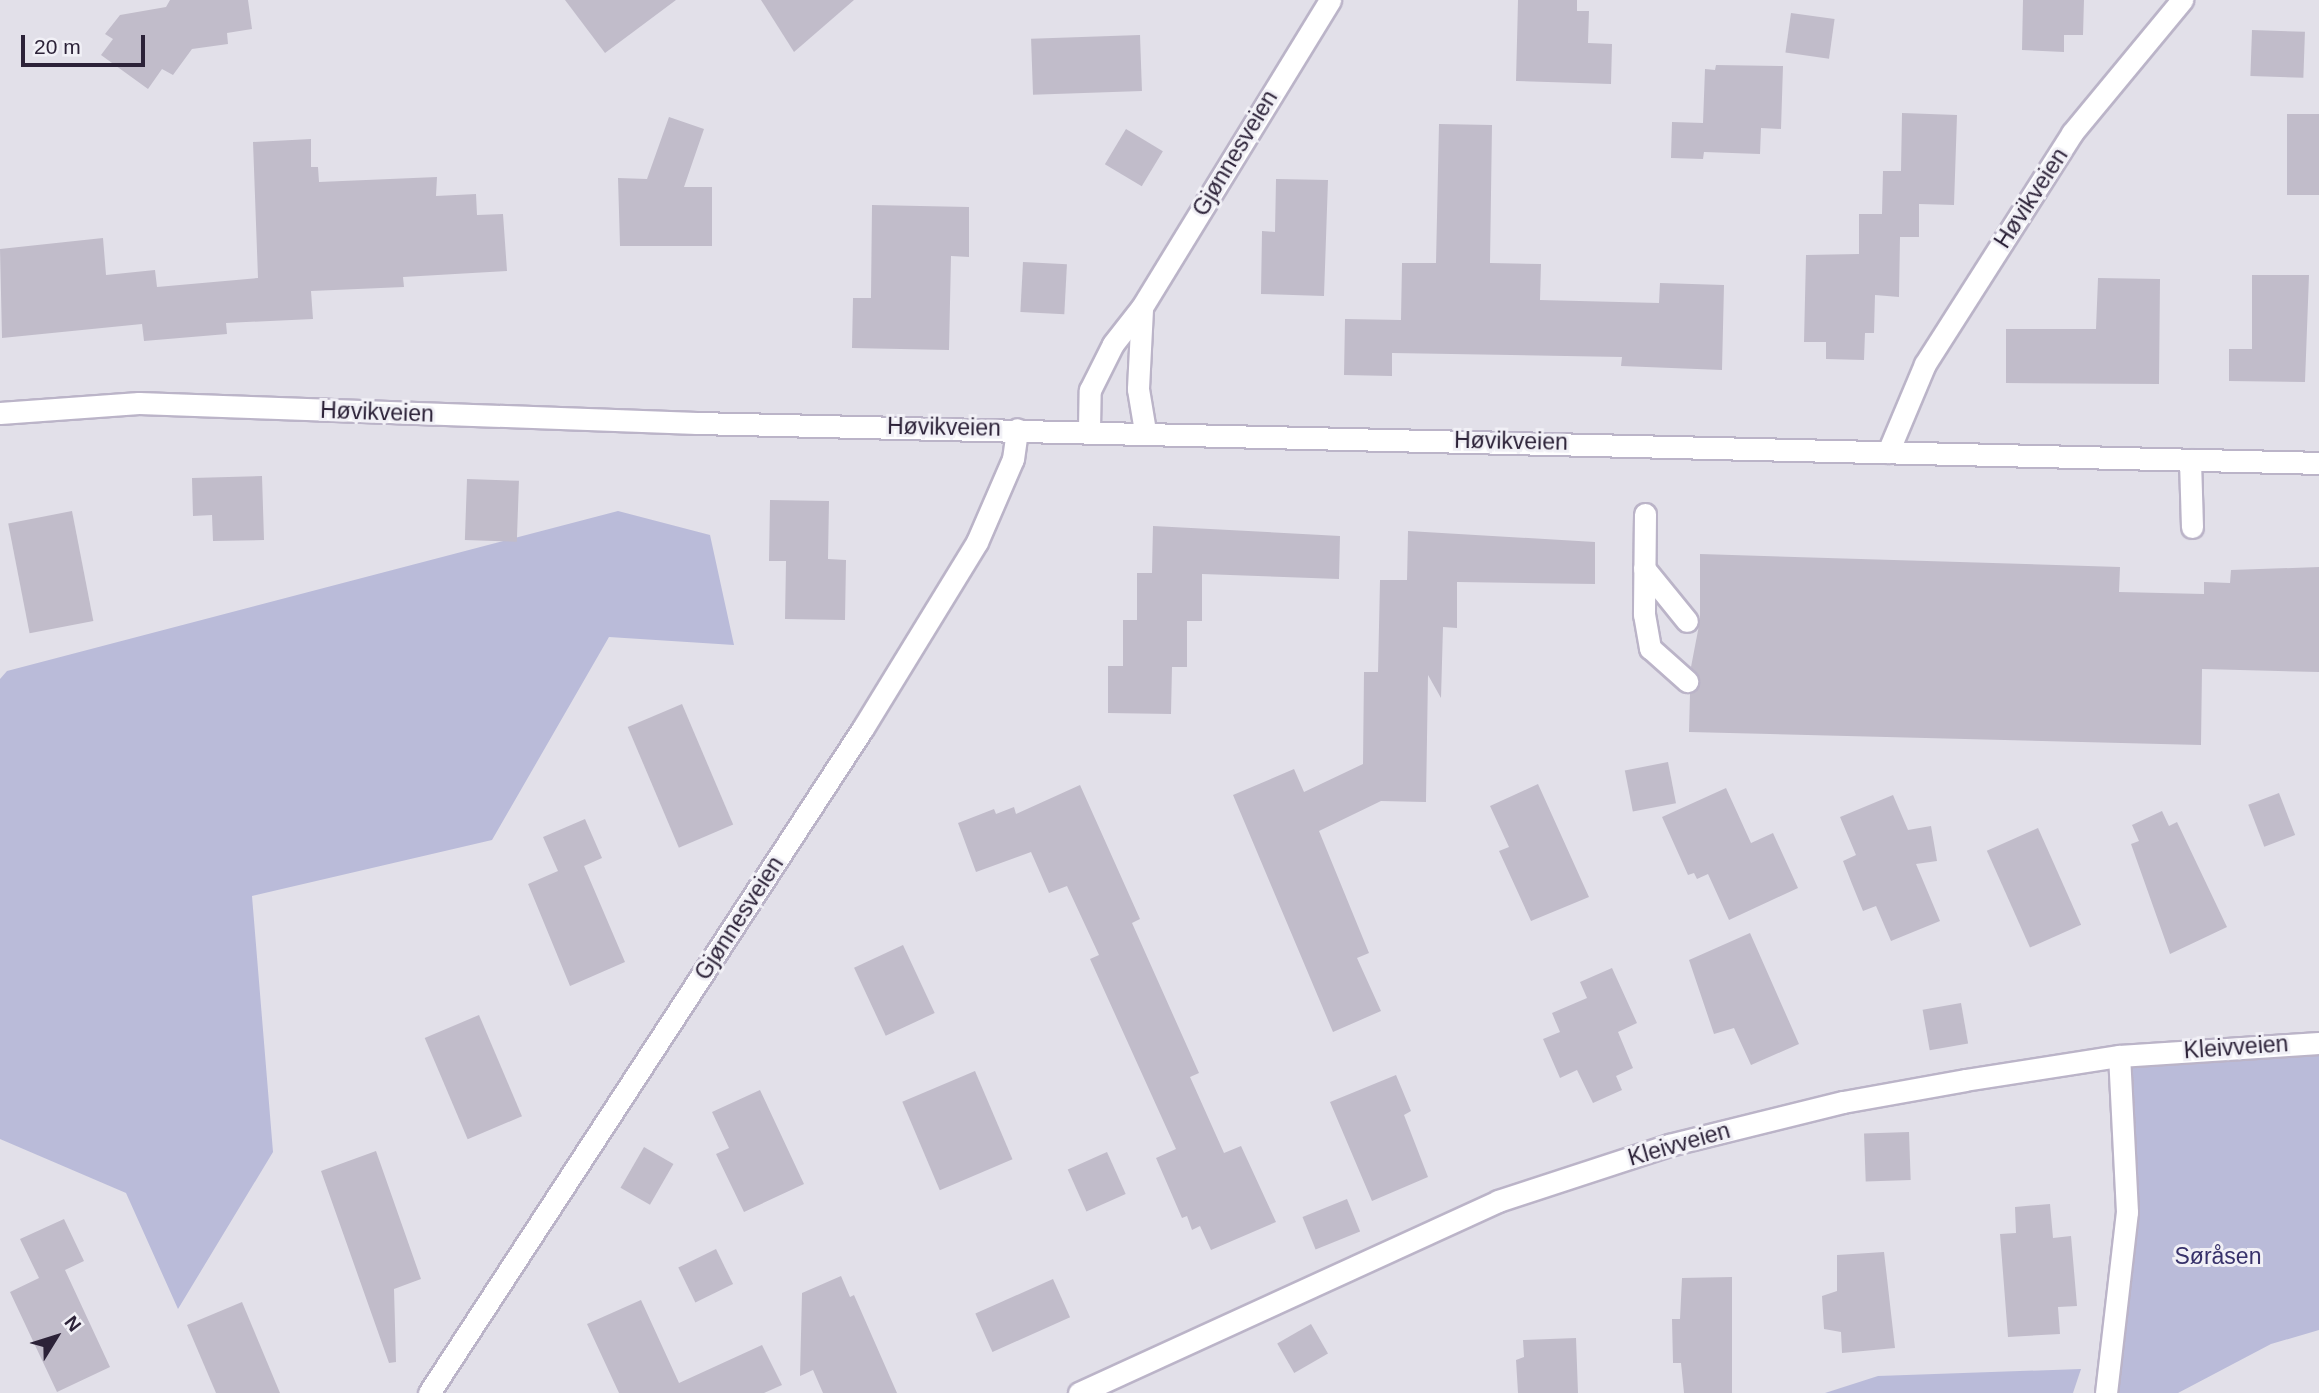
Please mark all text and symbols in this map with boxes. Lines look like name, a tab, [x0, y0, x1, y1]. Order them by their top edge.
scale bar	[24, 21, 149, 65]
text: 20 m	[34, 35, 81, 58]
street label: Gjønnesveien	[1187, 85, 1283, 221]
street label: Høvikveien	[1988, 143, 2074, 253]
street label: Høvikveien	[320, 396, 434, 428]
street label: Høvikveien	[887, 412, 1001, 442]
street label: Høvikveien	[1454, 426, 1568, 456]
street label: Gjønnesveien	[689, 851, 789, 985]
street label: Kleivveien	[2183, 1030, 2289, 1064]
street label: Kleivveien	[1625, 1116, 1733, 1172]
park label: Søråsen	[2175, 1242, 2261, 1270]
north arrow	[21, 1302, 91, 1372]
text: N	[60, 1312, 85, 1336]

